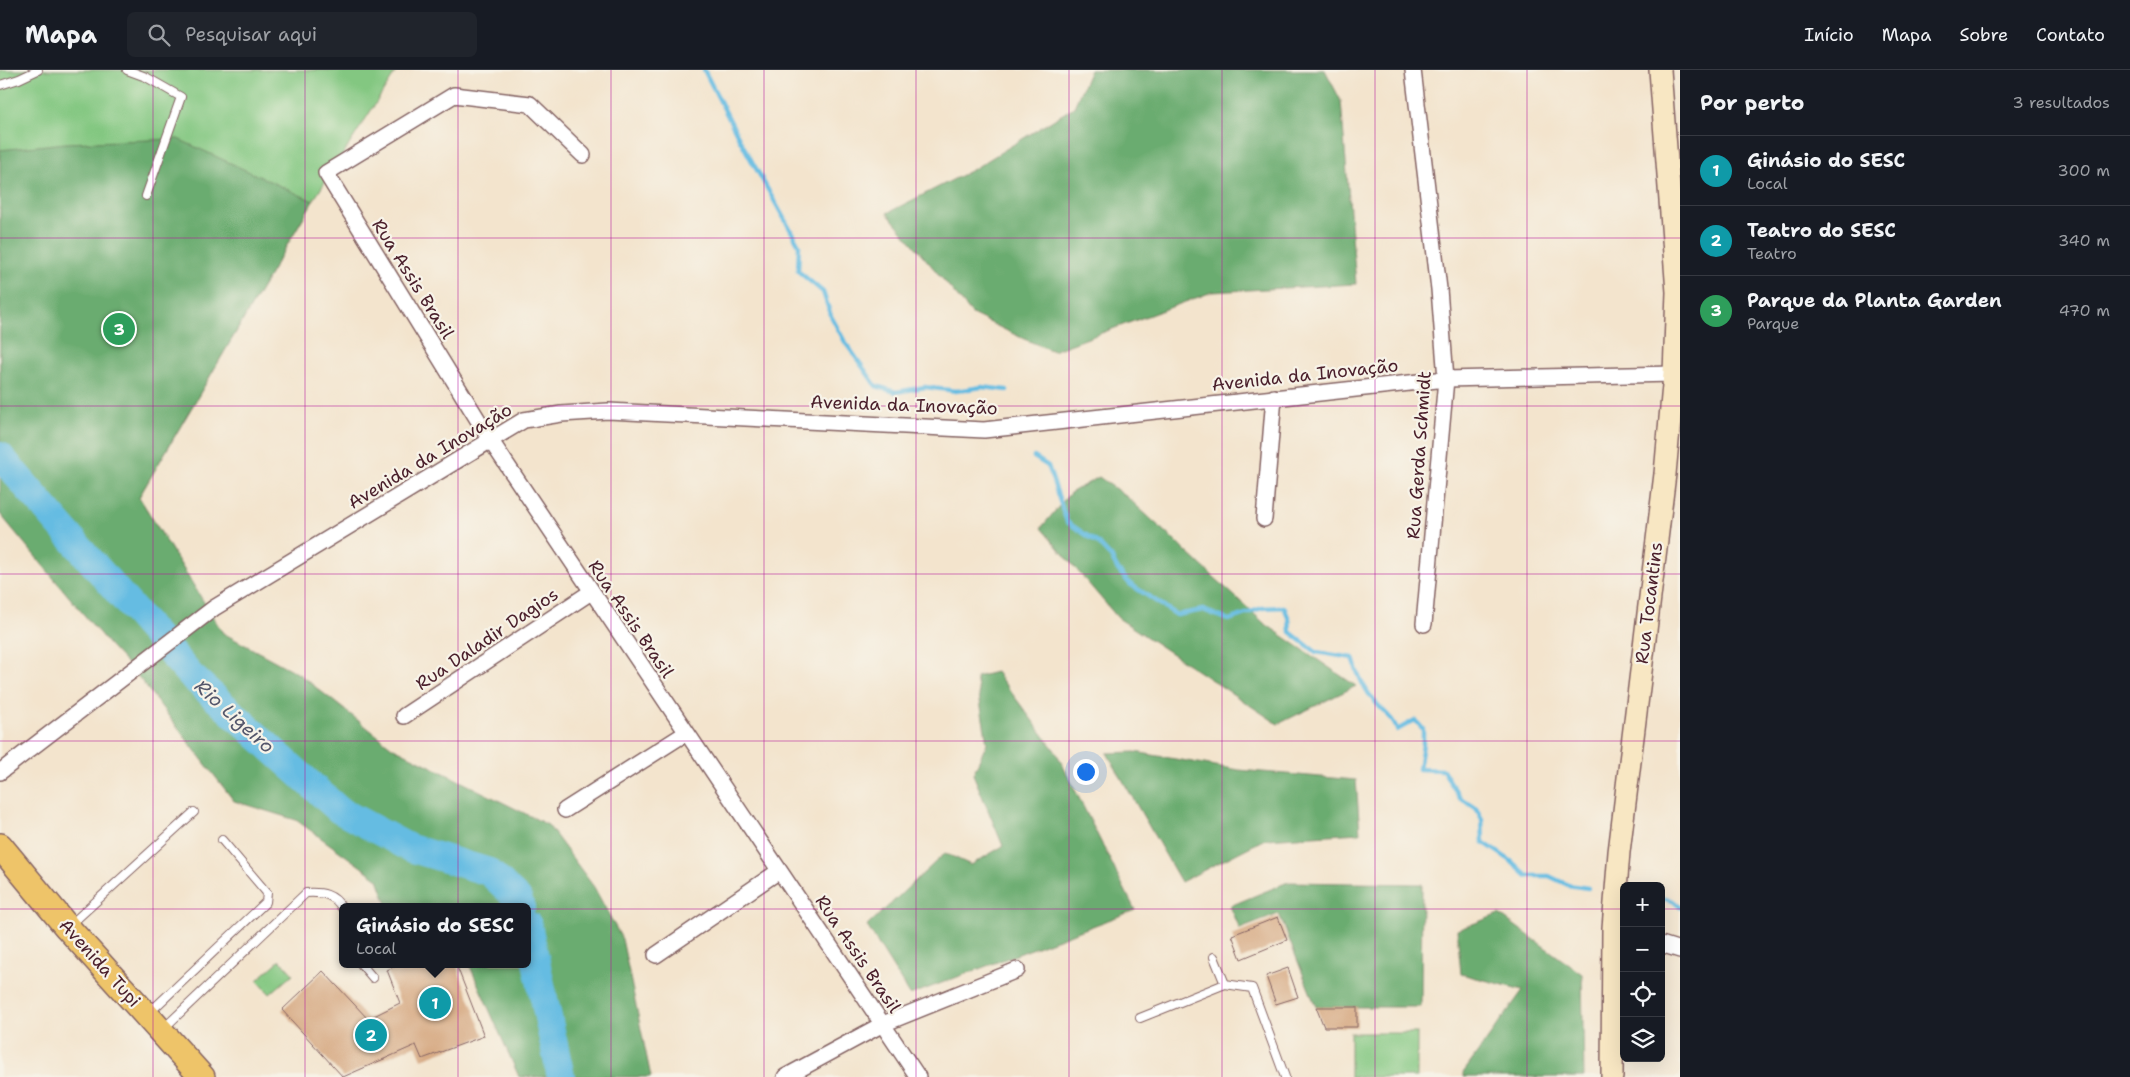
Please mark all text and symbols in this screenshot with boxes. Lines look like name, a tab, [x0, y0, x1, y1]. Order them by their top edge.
search box	[127, 12, 477, 57]
text: Mapa	[25, 19, 97, 51]
icon: search	[145, 21, 173, 49]
text: Pesquisar aqui	[185, 22, 317, 47]
text: Início	[1804, 23, 1854, 47]
text: Mapa	[1882, 23, 1931, 47]
text: Sobre	[1959, 23, 2008, 47]
text: Contato	[2036, 23, 2105, 47]
text: Por perto	[1700, 89, 1804, 117]
text: 3 resultados	[2012, 92, 2110, 113]
text: Ginásio do SESC	[1747, 148, 1905, 173]
text: 1	[1712, 160, 1720, 181]
text: 300 m	[2058, 160, 2110, 181]
text: Local	[1747, 173, 1788, 194]
street label: Rua Assis Brasil	[366, 214, 460, 344]
text: Teatro do SESC	[1747, 218, 1896, 243]
text: 2	[1710, 230, 1722, 251]
text: 340 m	[2058, 230, 2110, 251]
text: Teatro	[1747, 243, 1797, 264]
text: Parque da Planta Garden	[1747, 288, 2002, 313]
text: 3	[1710, 300, 1722, 321]
text: 470 m	[2059, 300, 2110, 321]
pin: 3	[103, 310, 135, 348]
text: Parque	[1747, 313, 1799, 334]
street label: Avenida da Inovação	[1210, 353, 1400, 397]
street label: Rua Gerda Schmidt	[1401, 370, 1437, 540]
street label: Avenida da Inovação	[810, 390, 998, 420]
street label: Avenida da Inovação	[343, 397, 517, 515]
street label: Rua Tocantins	[1630, 541, 1668, 665]
street label: Rua Assis Brasil	[583, 555, 680, 683]
street label: Rua Daladir Dagios	[411, 582, 563, 696]
water label: Rio Ligeiro	[190, 674, 280, 759]
your location	[1073, 759, 1099, 785]
map controls	[1620, 882, 1665, 1062]
button: +	[1620, 882, 1665, 927]
street label: Rua Assis Brasil	[810, 890, 907, 1018]
popup	[339, 903, 531, 968]
text: Ginásio do SESC	[356, 913, 514, 938]
street label: Avenida Tupi	[54, 914, 146, 1012]
button: −	[1620, 927, 1665, 972]
text: Local	[356, 938, 396, 959]
button: locate	[1620, 972, 1665, 1017]
pin: 1	[419, 984, 451, 1022]
pin: 2	[355, 1016, 387, 1054]
button: layers	[1620, 1017, 1665, 1062]

